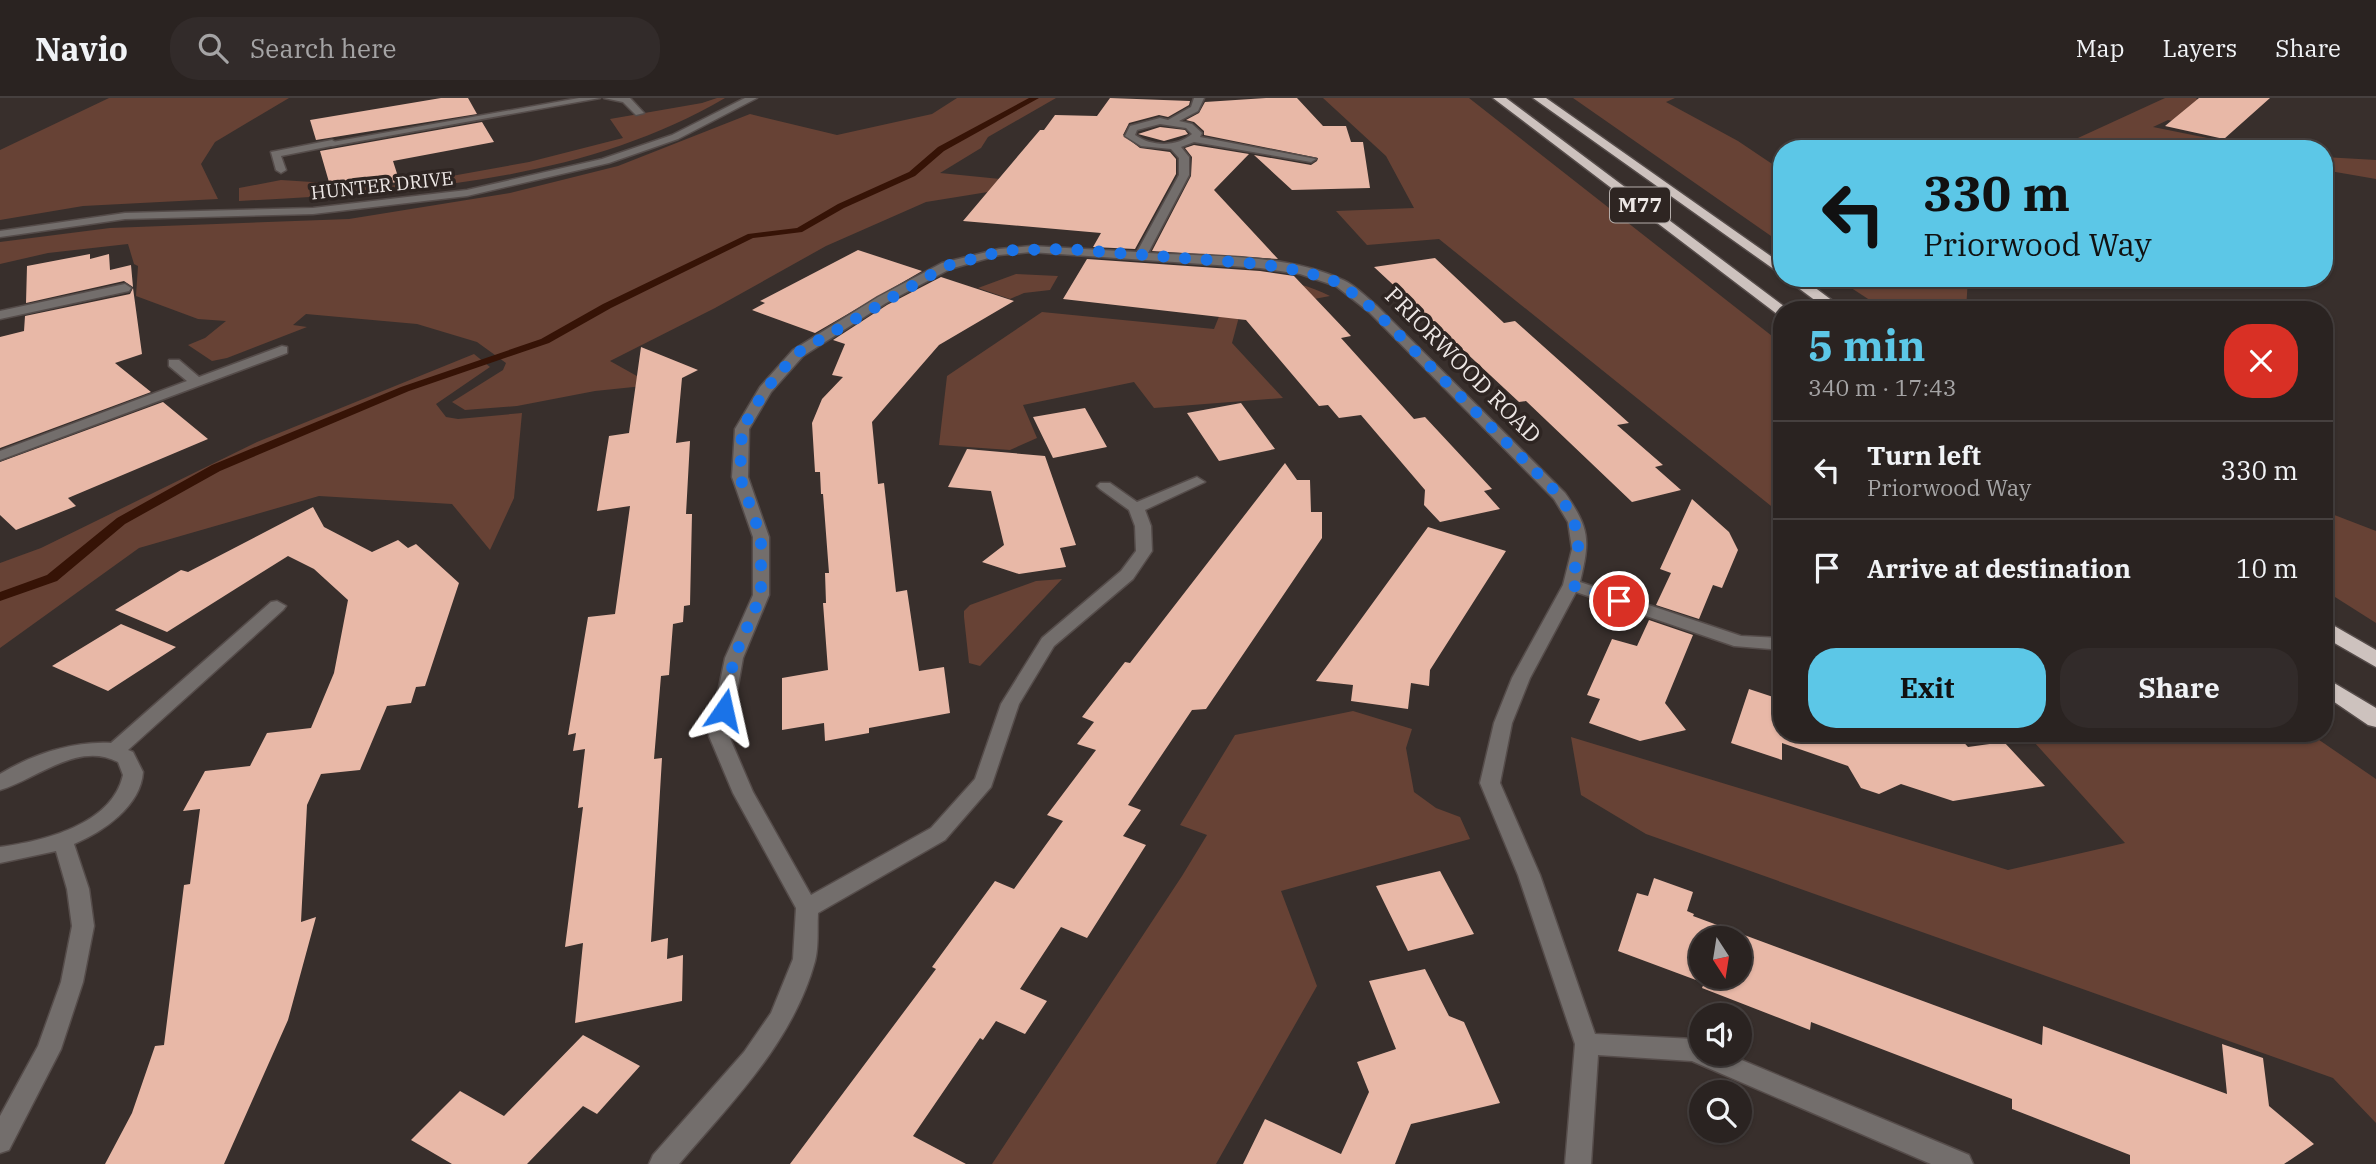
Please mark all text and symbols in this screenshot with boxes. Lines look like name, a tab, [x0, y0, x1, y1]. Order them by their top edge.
search box	[170, 17, 660, 80]
text: Navio	[35, 27, 128, 70]
icon: search	[194, 29, 232, 67]
text: Search here	[250, 31, 396, 65]
text: Map	[2076, 32, 2124, 64]
text: Layers	[2162, 32, 2237, 64]
text: Share	[2275, 32, 2341, 64]
text: 330 m	[1923, 161, 2070, 224]
street label: HUNTER DRIVE	[310, 166, 454, 204]
icon: left	[1808, 168, 1899, 259]
road number: M77	[1610, 188, 1670, 222]
text: Priorwood Way	[1923, 223, 2152, 265]
street label: PRIORWOOD ROAD	[1379, 280, 1548, 449]
text: 5 min	[1808, 318, 1926, 373]
button: close	[2224, 324, 2298, 398]
text: 340 m · 17:43	[1808, 372, 1957, 402]
text: Turn left	[1867, 438, 1981, 472]
icon: left	[1808, 451, 1846, 489]
text: 330 m	[2220, 453, 2298, 487]
text: Priorwood Way	[1867, 472, 2031, 502]
icon: arrive	[1808, 549, 1846, 587]
text: Arrive at destination	[1867, 551, 2131, 585]
text: 10 m	[2236, 551, 2298, 585]
pin	[1589, 571, 1649, 631]
icon: arrive	[1600, 582, 1638, 620]
button: Exit	[1808, 648, 2046, 728]
button: Share	[2060, 648, 2298, 728]
position arrow	[687, 673, 761, 747]
north arrow	[1689, 926, 1752, 989]
map controls	[1689, 926, 1752, 1143]
button: sound	[1689, 1003, 1752, 1066]
button: search	[1689, 1080, 1752, 1143]

